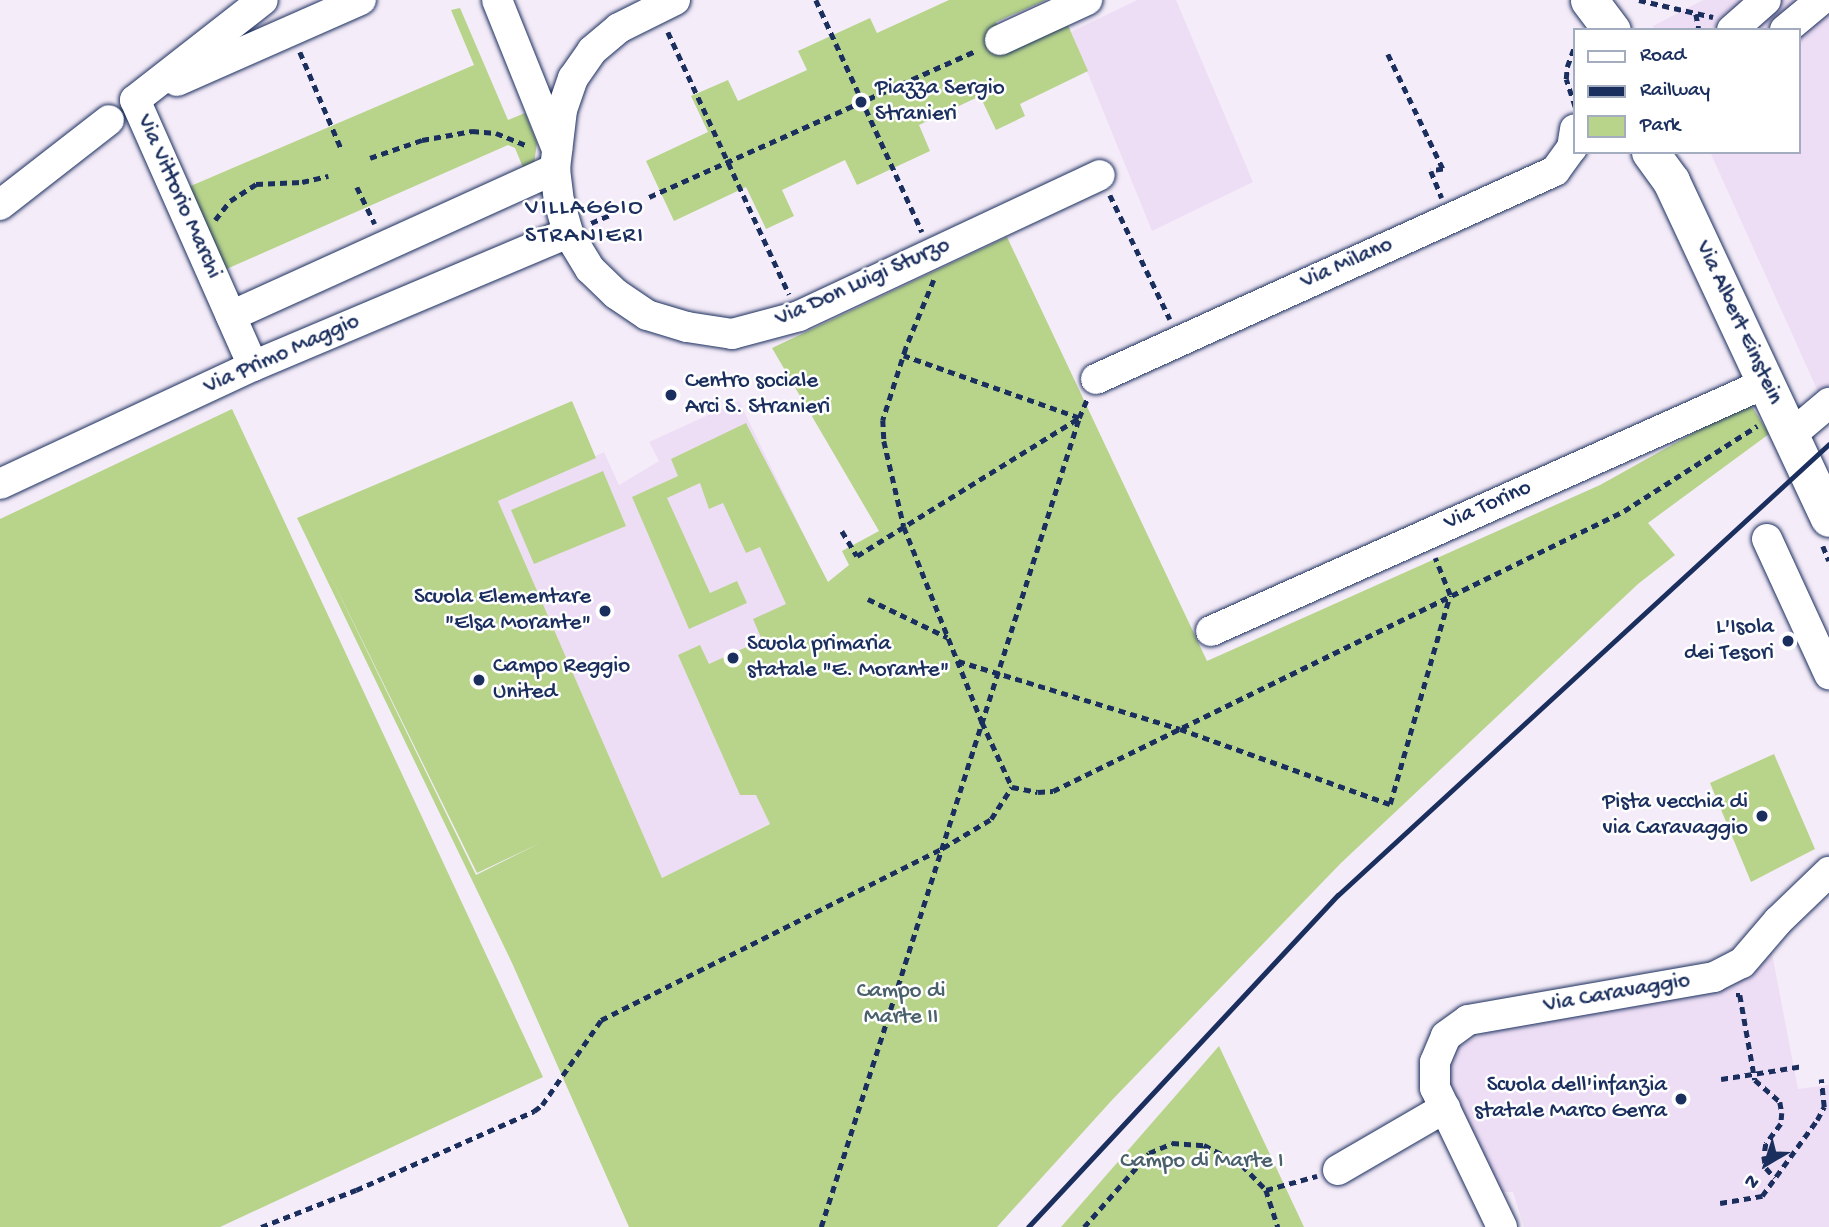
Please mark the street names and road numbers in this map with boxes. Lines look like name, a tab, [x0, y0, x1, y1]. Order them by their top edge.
street label: Via Vittorio Marchi	[129, 111, 227, 283]
street label: Via Don Luigi Sturzo	[771, 232, 955, 334]
street label: Via Milano	[1297, 232, 1397, 296]
street label: Via Albert Einstein	[1688, 237, 1788, 409]
street label: Via Primo Maggio	[200, 308, 364, 402]
street label: Via Torino	[1440, 475, 1536, 537]
street label: Via Caravaggio	[1542, 968, 1692, 1020]

